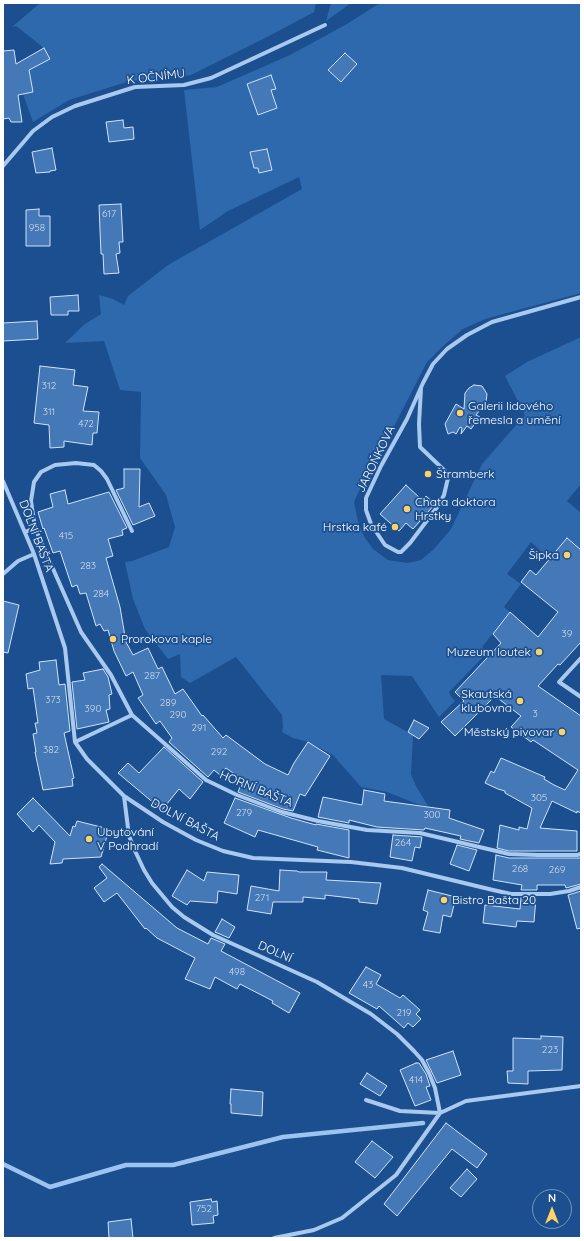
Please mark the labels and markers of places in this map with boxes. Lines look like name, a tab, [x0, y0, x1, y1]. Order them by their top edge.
place label: Galerii lidového řemesla a umění	[468, 399, 561, 427]
marker: Galerii lidového řemesla a umění	[455, 408, 465, 418]
place label: Štramberk	[436, 467, 495, 481]
marker: Štramberk	[423, 469, 433, 479]
place label: Chata doktora Hrstky	[415, 495, 495, 523]
marker: Chata doktora Hrstky	[402, 504, 412, 514]
place label: Hrstka kafé	[323, 520, 387, 534]
marker: Hrstka kafé	[390, 522, 400, 532]
place label: Šipka	[529, 548, 559, 562]
marker: Šipka	[562, 550, 572, 560]
place label: Prorokova kaple	[121, 632, 212, 646]
marker: Prorokova kaple	[108, 634, 118, 644]
place label: Muzeum loutek	[447, 645, 531, 659]
marker: Muzeum loutek	[534, 647, 544, 657]
place label: Skautská klubovna	[461, 687, 512, 715]
marker: Skautská klubovna	[515, 696, 525, 706]
place label: Městský pivovar	[464, 725, 554, 739]
marker: Městský pivovar	[557, 727, 567, 737]
place label: Ubytování V Podhradí	[97, 825, 158, 853]
marker: Ubytování V Podhradí	[84, 834, 94, 844]
place label: Bistro Bašta 20	[452, 893, 536, 907]
marker: Bistro Bašta 20	[439, 895, 449, 905]

